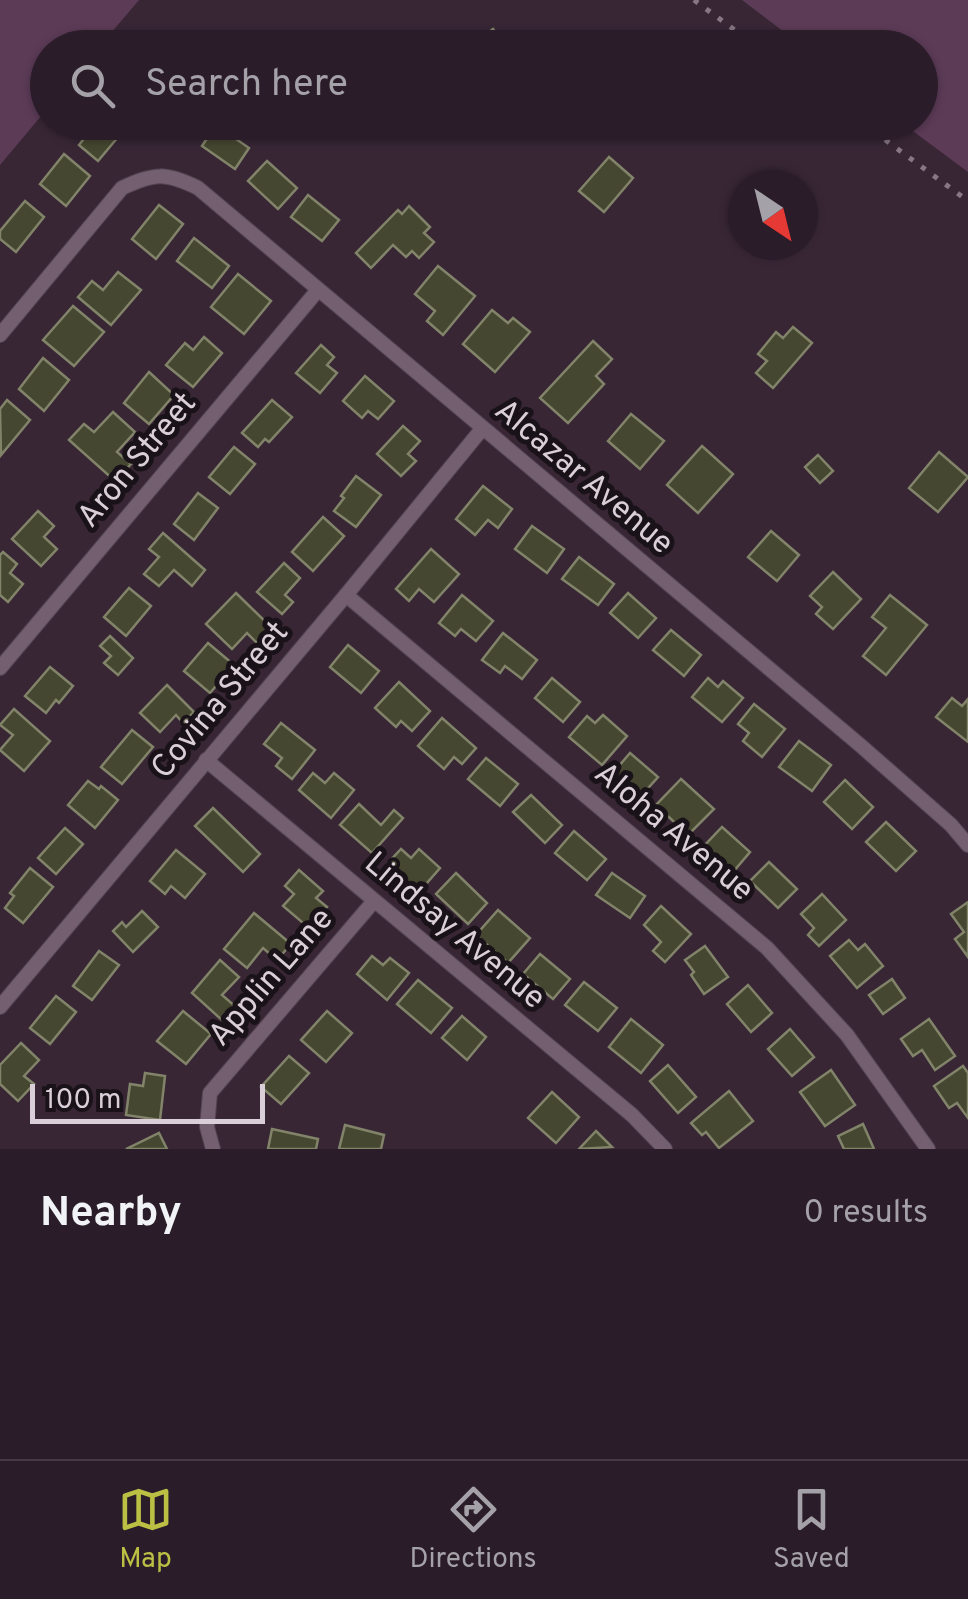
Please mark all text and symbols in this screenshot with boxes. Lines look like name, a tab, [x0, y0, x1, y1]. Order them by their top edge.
search box	[30, 30, 938, 140]
icon: search	[65, 58, 120, 113]
text: Search here	[145, 61, 348, 110]
north arrow	[728, 170, 818, 260]
street label: Aron Street	[70, 385, 206, 537]
street label: Alcazar Avenue	[485, 391, 681, 565]
street label: Covina Street	[143, 614, 299, 788]
street label: Aloha Avenue	[585, 755, 761, 911]
street label: Lindsay Avenue	[355, 845, 553, 1019]
street label: Applin Lane	[201, 900, 343, 1056]
scale bar	[30, 1079, 265, 1124]
text: 100 m	[45, 1083, 121, 1119]
text: Nearby	[40, 1188, 182, 1241]
text: 0 results	[803, 1194, 928, 1234]
tab: Map	[118, 1482, 173, 1578]
tab: Directions	[409, 1482, 537, 1578]
tab: Saved	[773, 1482, 850, 1578]

